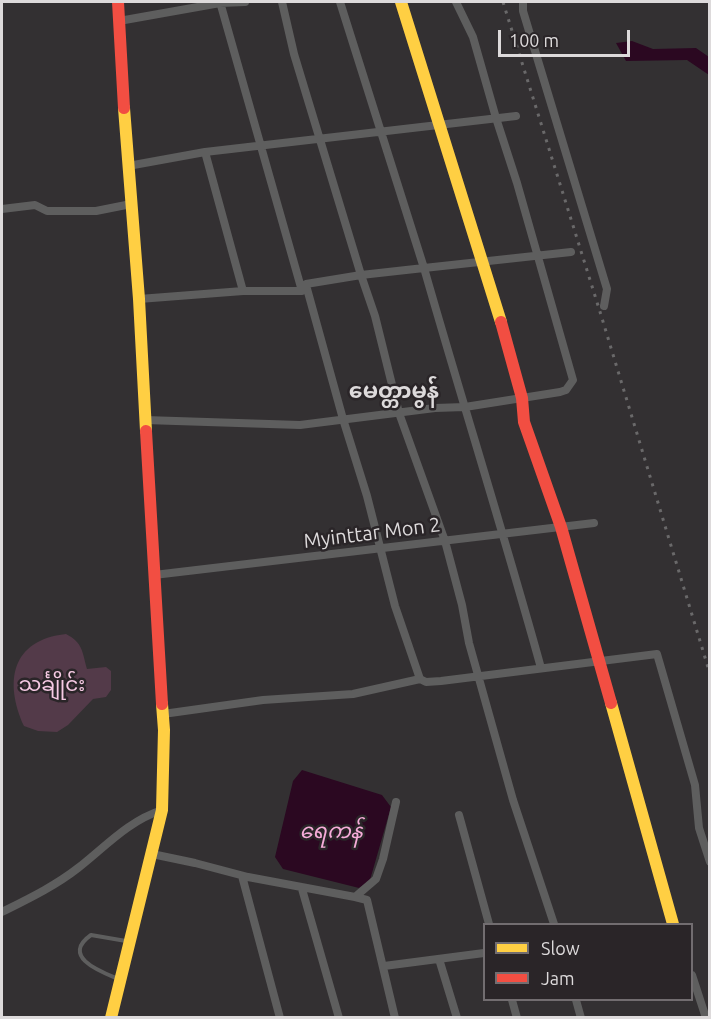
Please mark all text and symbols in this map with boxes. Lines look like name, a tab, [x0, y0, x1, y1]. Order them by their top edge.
scale bar	[501, 18, 633, 56]
text: 100 m	[509, 30, 559, 50]
district label: မေတ္တာမွန်	[349, 378, 439, 404]
street label: Myinttar Mon 2	[302, 513, 442, 553]
park label: သင်္ချိုင်း	[19, 672, 85, 696]
water label: ရေကန်	[299, 818, 363, 844]
legend	[483, 923, 693, 1001]
text: Slow	[541, 938, 580, 958]
text: Jam	[541, 968, 575, 988]

